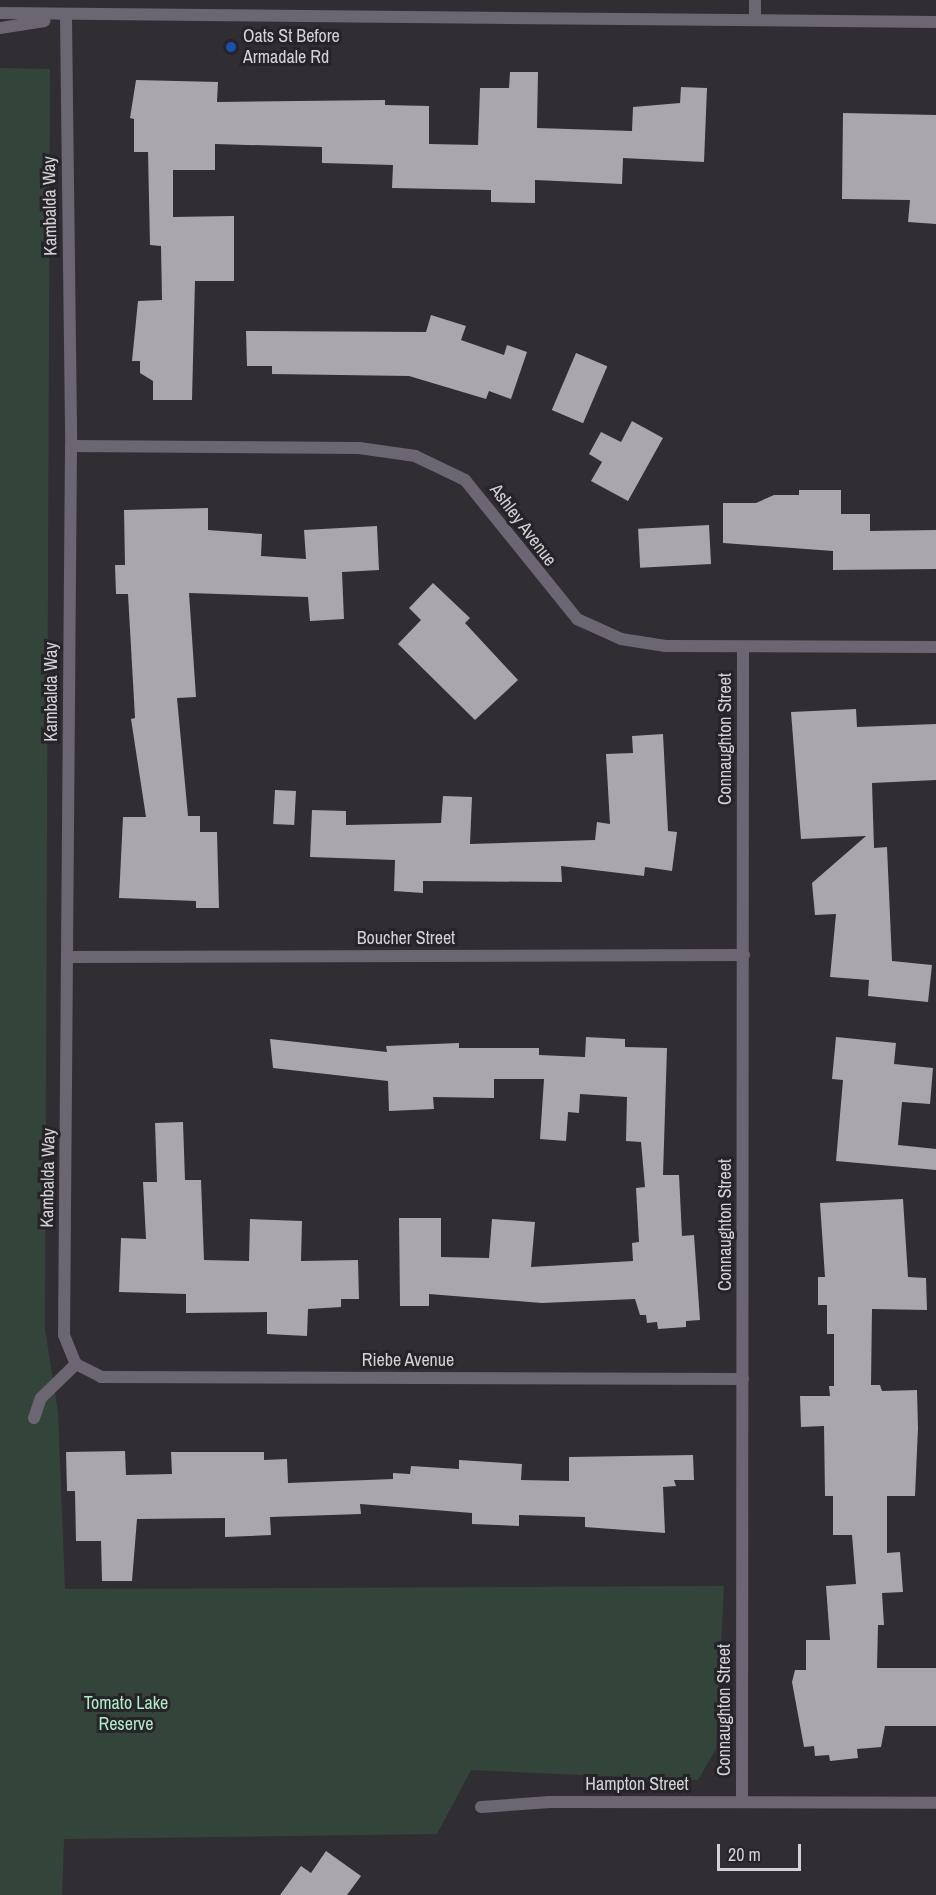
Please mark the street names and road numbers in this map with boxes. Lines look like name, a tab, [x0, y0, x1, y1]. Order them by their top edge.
street label: Kambalda Way	[38, 156, 62, 256]
street label: Ashley Avenue	[485, 479, 561, 571]
street label: Kambalda Way	[40, 642, 62, 742]
street label: Connaughton Street	[714, 673, 736, 805]
street label: Boucher Street	[357, 927, 455, 949]
street label: Kambalda Way	[36, 1128, 60, 1228]
street label: Connaughton Street	[714, 1159, 736, 1291]
street label: Riebe Avenue	[361, 1349, 455, 1371]
street label: Connaughton Street	[713, 1644, 735, 1776]
street label: Hampton Street	[585, 1773, 689, 1795]

